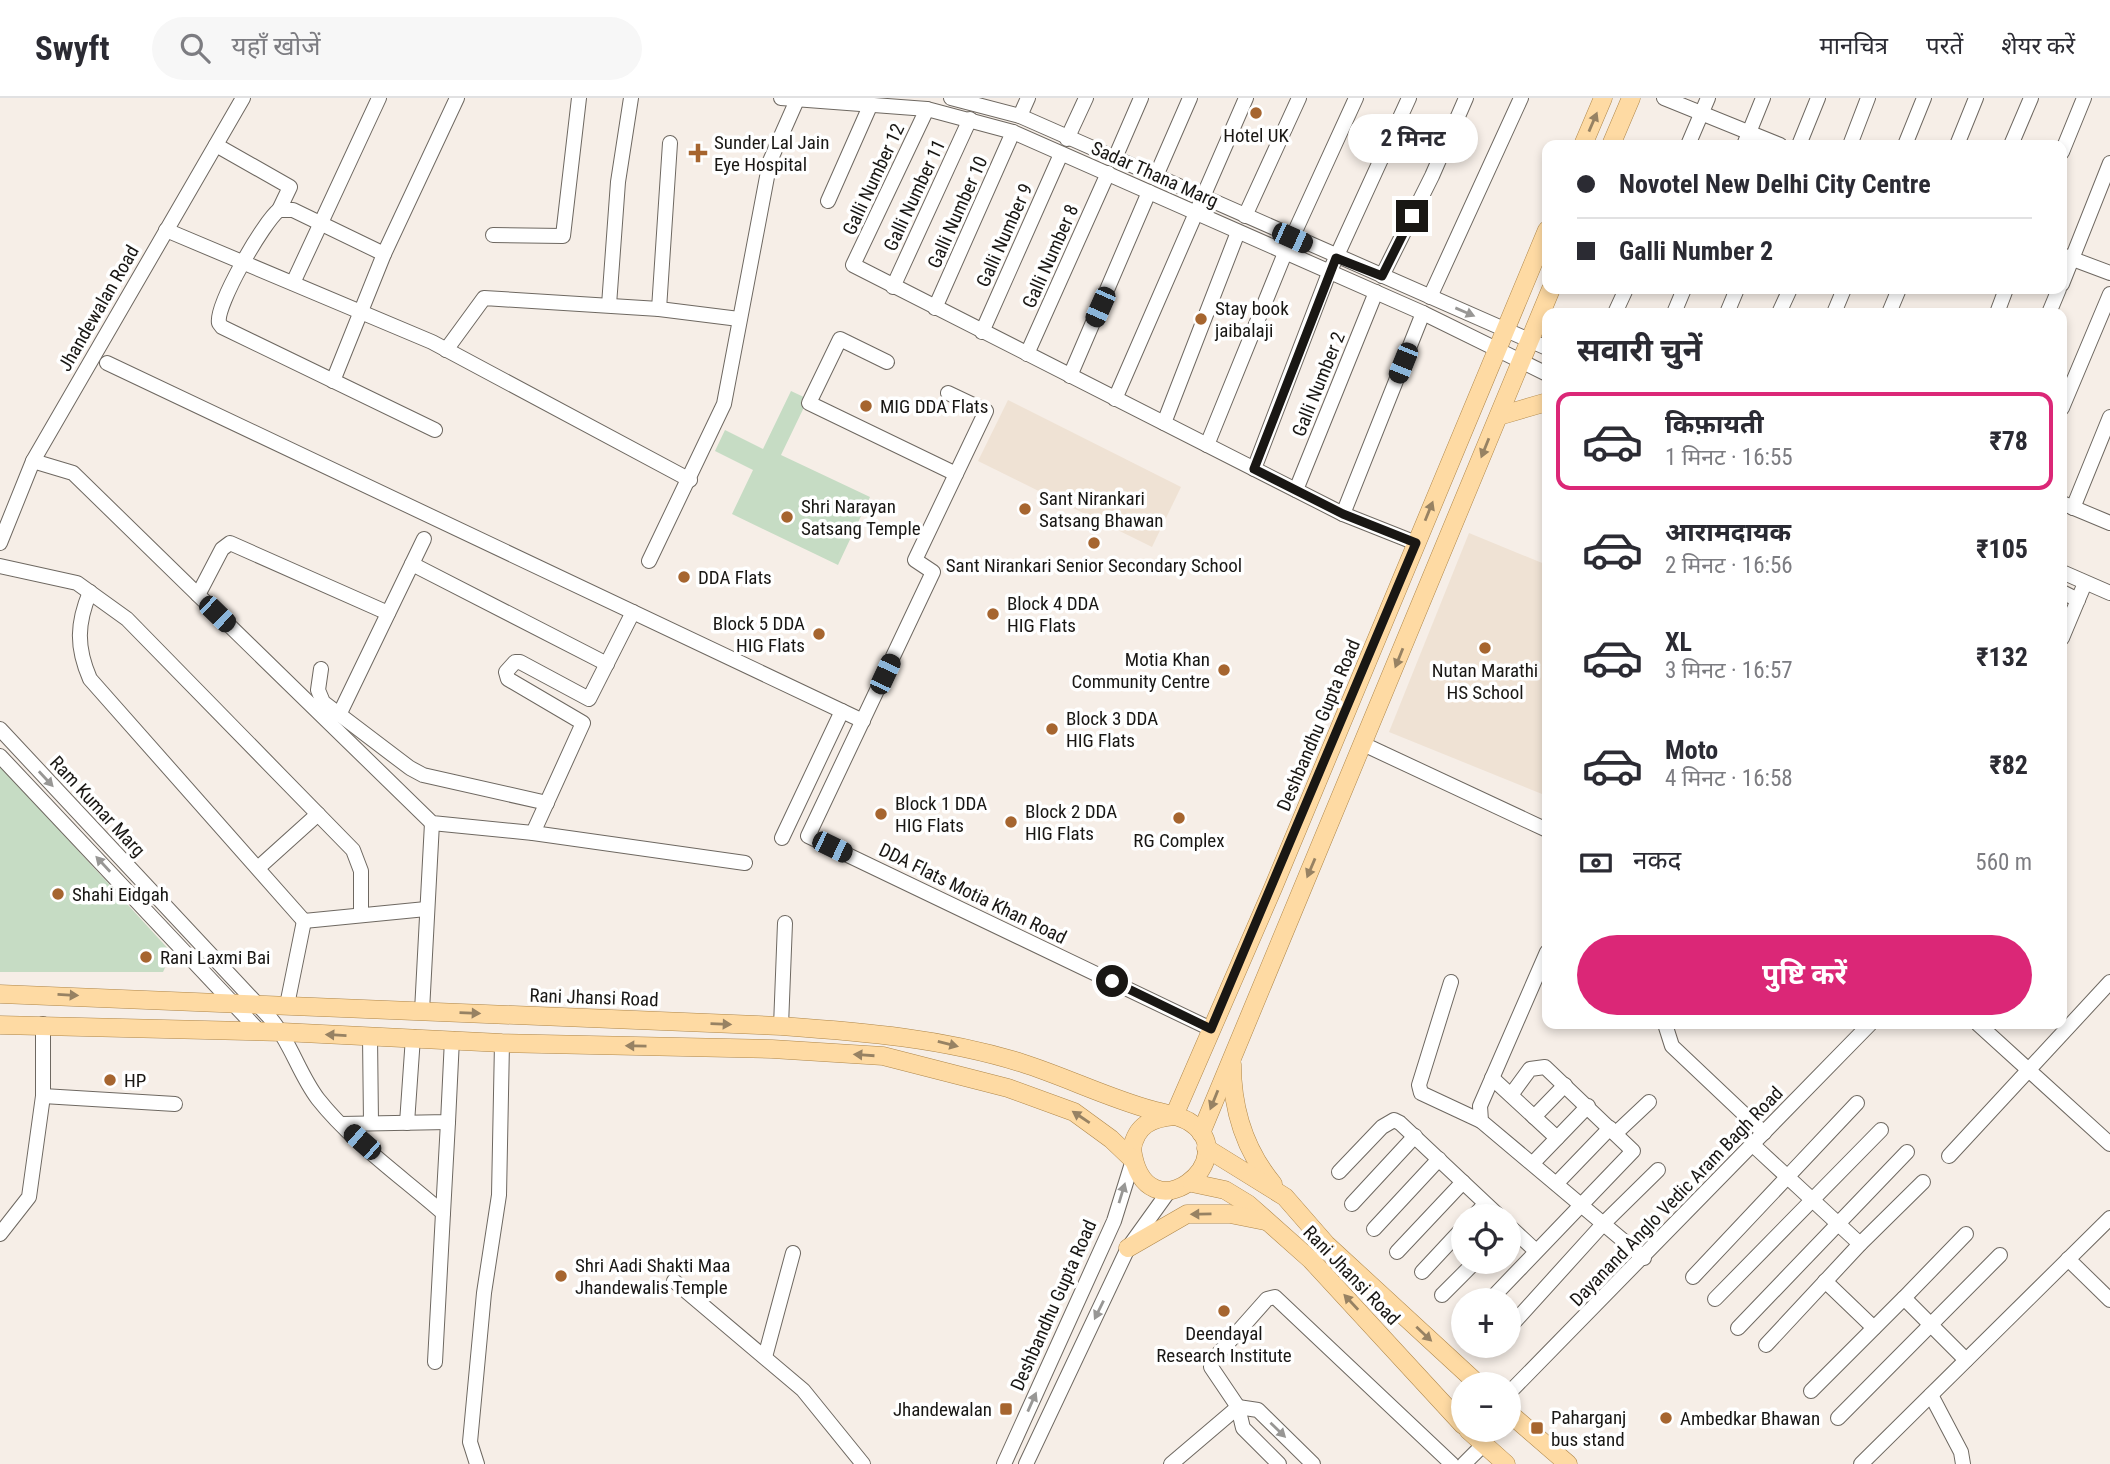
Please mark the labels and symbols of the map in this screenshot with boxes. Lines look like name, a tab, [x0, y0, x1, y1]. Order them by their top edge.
marker: Hotel UK	[1248, 105, 1264, 121]
one-way arrow	[1588, 111, 1599, 132]
callout: 2 मिनट	[1347, 115, 1477, 164]
street label: Galli Number 12	[838, 120, 909, 239]
place label: Hotel UK	[1223, 124, 1289, 147]
place label: Sunder Lal Jain Eye Hospital	[714, 131, 829, 176]
street label: Galli Number 11	[879, 136, 950, 255]
street label: Sadar Thana Marg	[1088, 136, 1222, 213]
marker: Sunder Lal Jain Eye Hospital	[688, 143, 708, 163]
street label: Galli Number 10	[923, 153, 992, 272]
street label: Galli Number 9	[971, 180, 1038, 291]
route end	[1396, 200, 1428, 232]
street label: Galli Number 8	[1017, 201, 1084, 312]
car	[1269, 220, 1316, 256]
street label: Jhandewalan Road	[53, 241, 144, 375]
car	[1082, 284, 1119, 330]
place label: Stay book jaibalaji	[1214, 297, 1289, 342]
one-way arrow	[1455, 306, 1475, 318]
marker: Stay book jaibalaji	[1193, 311, 1209, 327]
street label: Galli Number 2	[1287, 328, 1350, 440]
car	[1386, 340, 1421, 386]
place label: MIG DDA Flats	[880, 395, 988, 418]
marker: MIG DDA Flats	[858, 398, 874, 414]
one-way arrow	[1480, 437, 1491, 458]
place label: Sant Nirankari Satsang Bhawan	[1039, 487, 1164, 532]
place label: Shri Narayan Satsang Temple	[801, 495, 921, 540]
marker: Sant Nirankari Satsang Bhawan	[1017, 501, 1033, 517]
one-way arrow	[1423, 501, 1434, 522]
marker: Shri Narayan Satsang Temple	[779, 509, 795, 525]
marker: Sant Nirankari Senior Secondary School	[1086, 535, 1102, 551]
place label: Sant Nirankari Senior Secondary School	[946, 554, 1242, 577]
place label: DDA Flats	[698, 566, 772, 589]
marker: DDA Flats	[676, 569, 692, 585]
car	[195, 592, 240, 636]
place label: Block 4 DDA HIG Flats	[1007, 592, 1099, 637]
marker: Block 4 DDA HIG Flats	[985, 606, 1001, 622]
place label: Block 5 DDA HIG Flats	[713, 612, 805, 657]
marker: Block 5 DDA HIG Flats	[811, 626, 827, 642]
street label: Deshbandhu Gupta Road	[1272, 636, 1365, 815]
marker: Nutan Marathi HS School	[1477, 640, 1493, 656]
place label: Motia Khan Community Centre	[1071, 648, 1210, 693]
one-way arrow	[1393, 648, 1404, 669]
car	[867, 651, 904, 697]
place label: Nutan Marathi HS School	[1432, 659, 1538, 704]
marker: Motia Khan Community Centre	[1216, 662, 1232, 678]
place label: Block 3 DDA HIG Flats	[1066, 707, 1158, 752]
marker: Block 3 DDA HIG Flats	[1044, 721, 1060, 737]
street label: Ram Kumar Marg	[45, 751, 150, 861]
one-way arrow	[38, 770, 54, 787]
place label: Block 1 DDA HIG Flats	[895, 792, 987, 837]
place label: Block 2 DDA HIG Flats	[1025, 800, 1117, 845]
marker: Block 1 DDA HIG Flats	[873, 806, 889, 822]
marker: RG Complex	[1171, 810, 1187, 826]
marker: Block 2 DDA HIG Flats	[1003, 814, 1019, 830]
car	[809, 828, 856, 866]
place label: RG Complex	[1133, 829, 1225, 852]
street label: DDA Flats Motia Khan Road	[875, 838, 1070, 949]
one-way arrow	[96, 856, 112, 873]
one-way arrow	[1305, 858, 1317, 878]
place label: Shahi Eidgah	[72, 883, 169, 906]
marker: Shahi Eidgah	[50, 886, 66, 902]
place label: Rani Laxmi Bai	[160, 946, 270, 969]
marker: Rani Laxmi Bai	[138, 949, 154, 965]
route start	[1096, 965, 1128, 997]
street label: Rani Jhansi Road	[529, 984, 659, 1011]
one-way arrow	[57, 990, 79, 1001]
one-way arrow	[459, 1008, 481, 1019]
one-way arrow	[711, 1018, 733, 1029]
one-way arrow	[324, 1029, 346, 1040]
one-way arrow	[937, 1038, 959, 1049]
one-way arrow	[625, 1040, 647, 1052]
one-way arrow	[852, 1049, 874, 1060]
place label: HP	[124, 1069, 146, 1092]
marker: HP	[102, 1072, 118, 1088]
street label: Dayanand Anglo Vedic Aram Bagh Road	[1565, 1082, 1788, 1311]
one-way arrow	[1208, 1090, 1219, 1111]
one-way arrow	[1071, 1111, 1091, 1124]
car	[340, 1120, 385, 1164]
one-way arrow	[1118, 1183, 1128, 1204]
one-way arrow	[1189, 1208, 1211, 1220]
street label: Deshbandhu Gupta Road	[1005, 1216, 1101, 1394]
street label: Rani Jhansi Road	[1298, 1221, 1405, 1330]
place label: Shri Aadi Shakti Maa Jhandewalis Temple	[575, 1254, 730, 1299]
marker: Shri Aadi Shakti Maa Jhandewalis Temple	[553, 1268, 569, 1284]
one-way arrow	[1343, 1294, 1359, 1311]
one-way arrow	[1093, 1300, 1105, 1320]
marker: Deendayal Research Institute	[1216, 1303, 1232, 1319]
place label: Deendayal Research Institute	[1156, 1322, 1292, 1367]
one-way arrow	[1415, 1326, 1432, 1342]
one-way arrow	[1026, 1392, 1038, 1412]
place label: Jhandewalan	[893, 1398, 992, 1421]
marker: Jhandewalan	[998, 1401, 1014, 1417]
place label: Paharganj bus stand	[1551, 1406, 1626, 1451]
place label: Ambedkar Bhawan	[1680, 1407, 1820, 1430]
marker: Ambedkar Bhawan	[1658, 1410, 1674, 1426]
marker: Paharganj bus stand	[1529, 1420, 1545, 1436]
one-way arrow	[1269, 1422, 1286, 1438]

